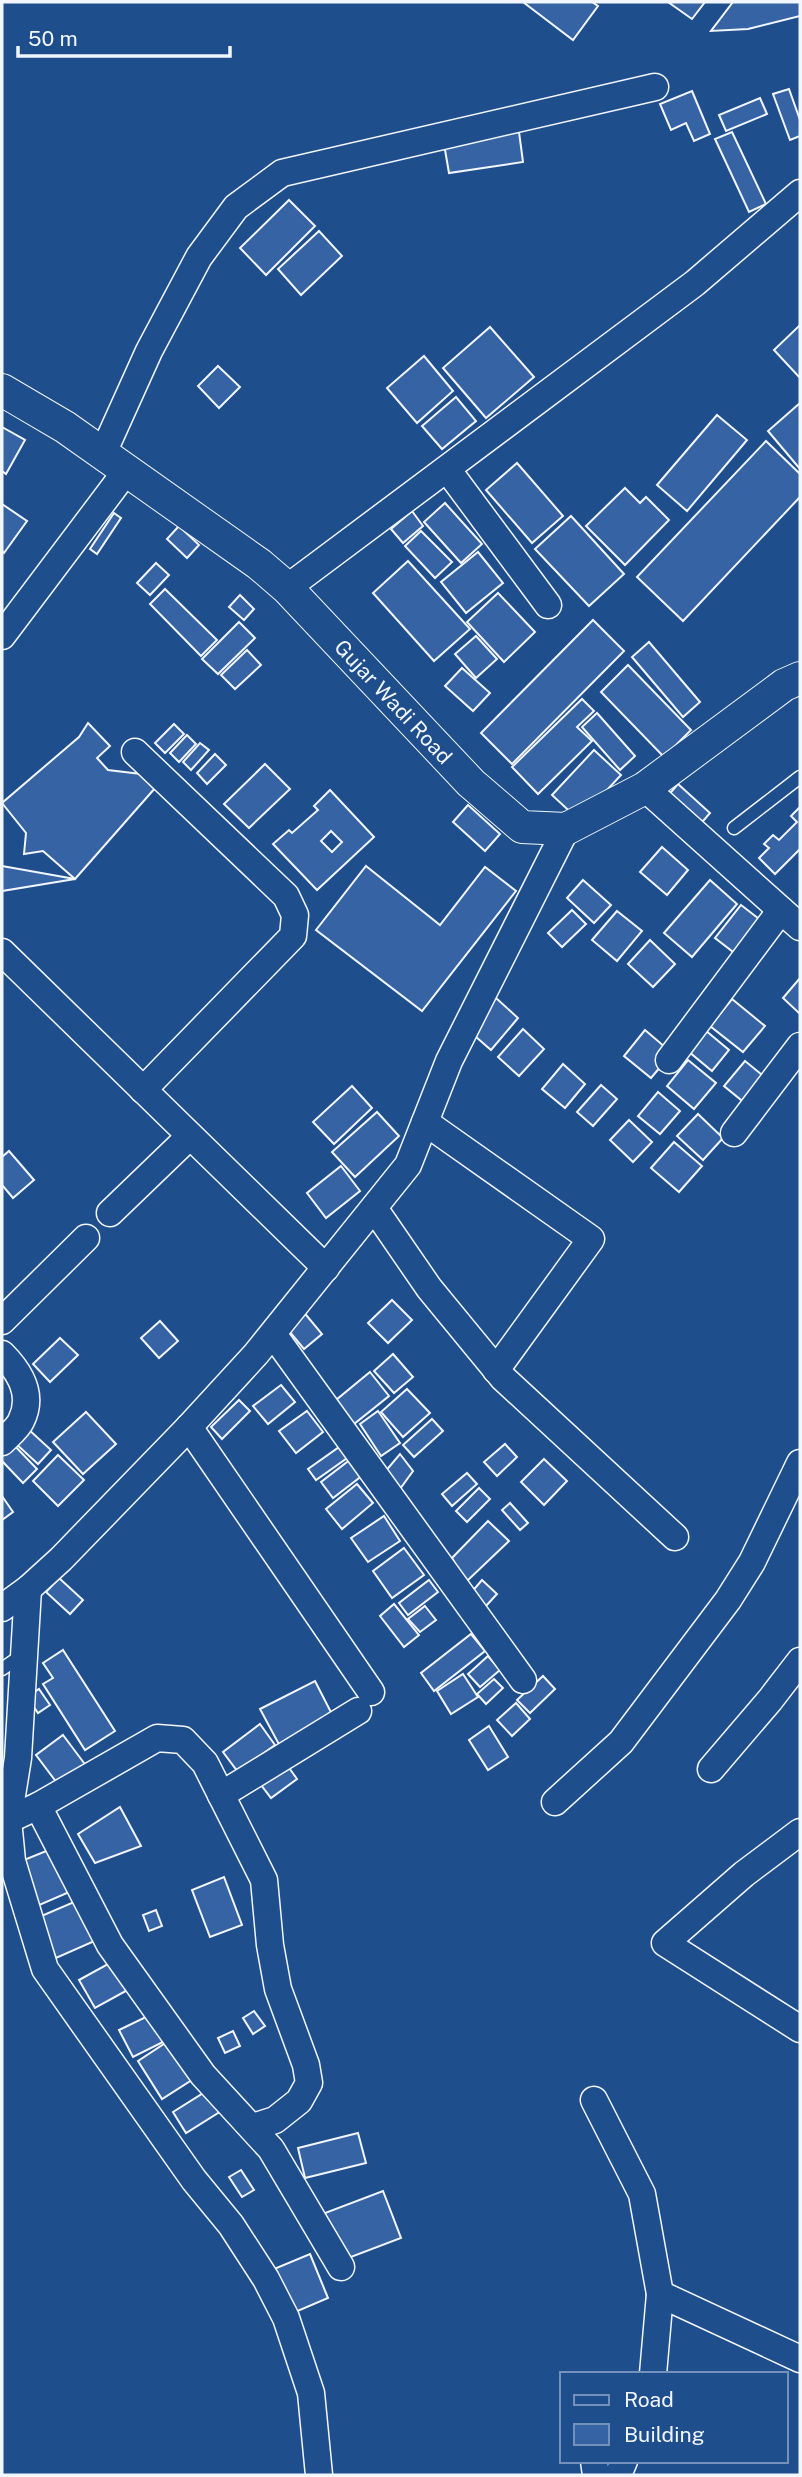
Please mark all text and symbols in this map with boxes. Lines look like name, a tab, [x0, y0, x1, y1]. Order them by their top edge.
scale bar	[18, 14, 229, 58]
text: 50 m	[28, 26, 78, 51]
street label: Gujar Wadi Road	[329, 634, 457, 769]
legend	[560, 2372, 788, 2463]
text: Road	[624, 2387, 674, 2412]
text: Building	[624, 2422, 705, 2447]

